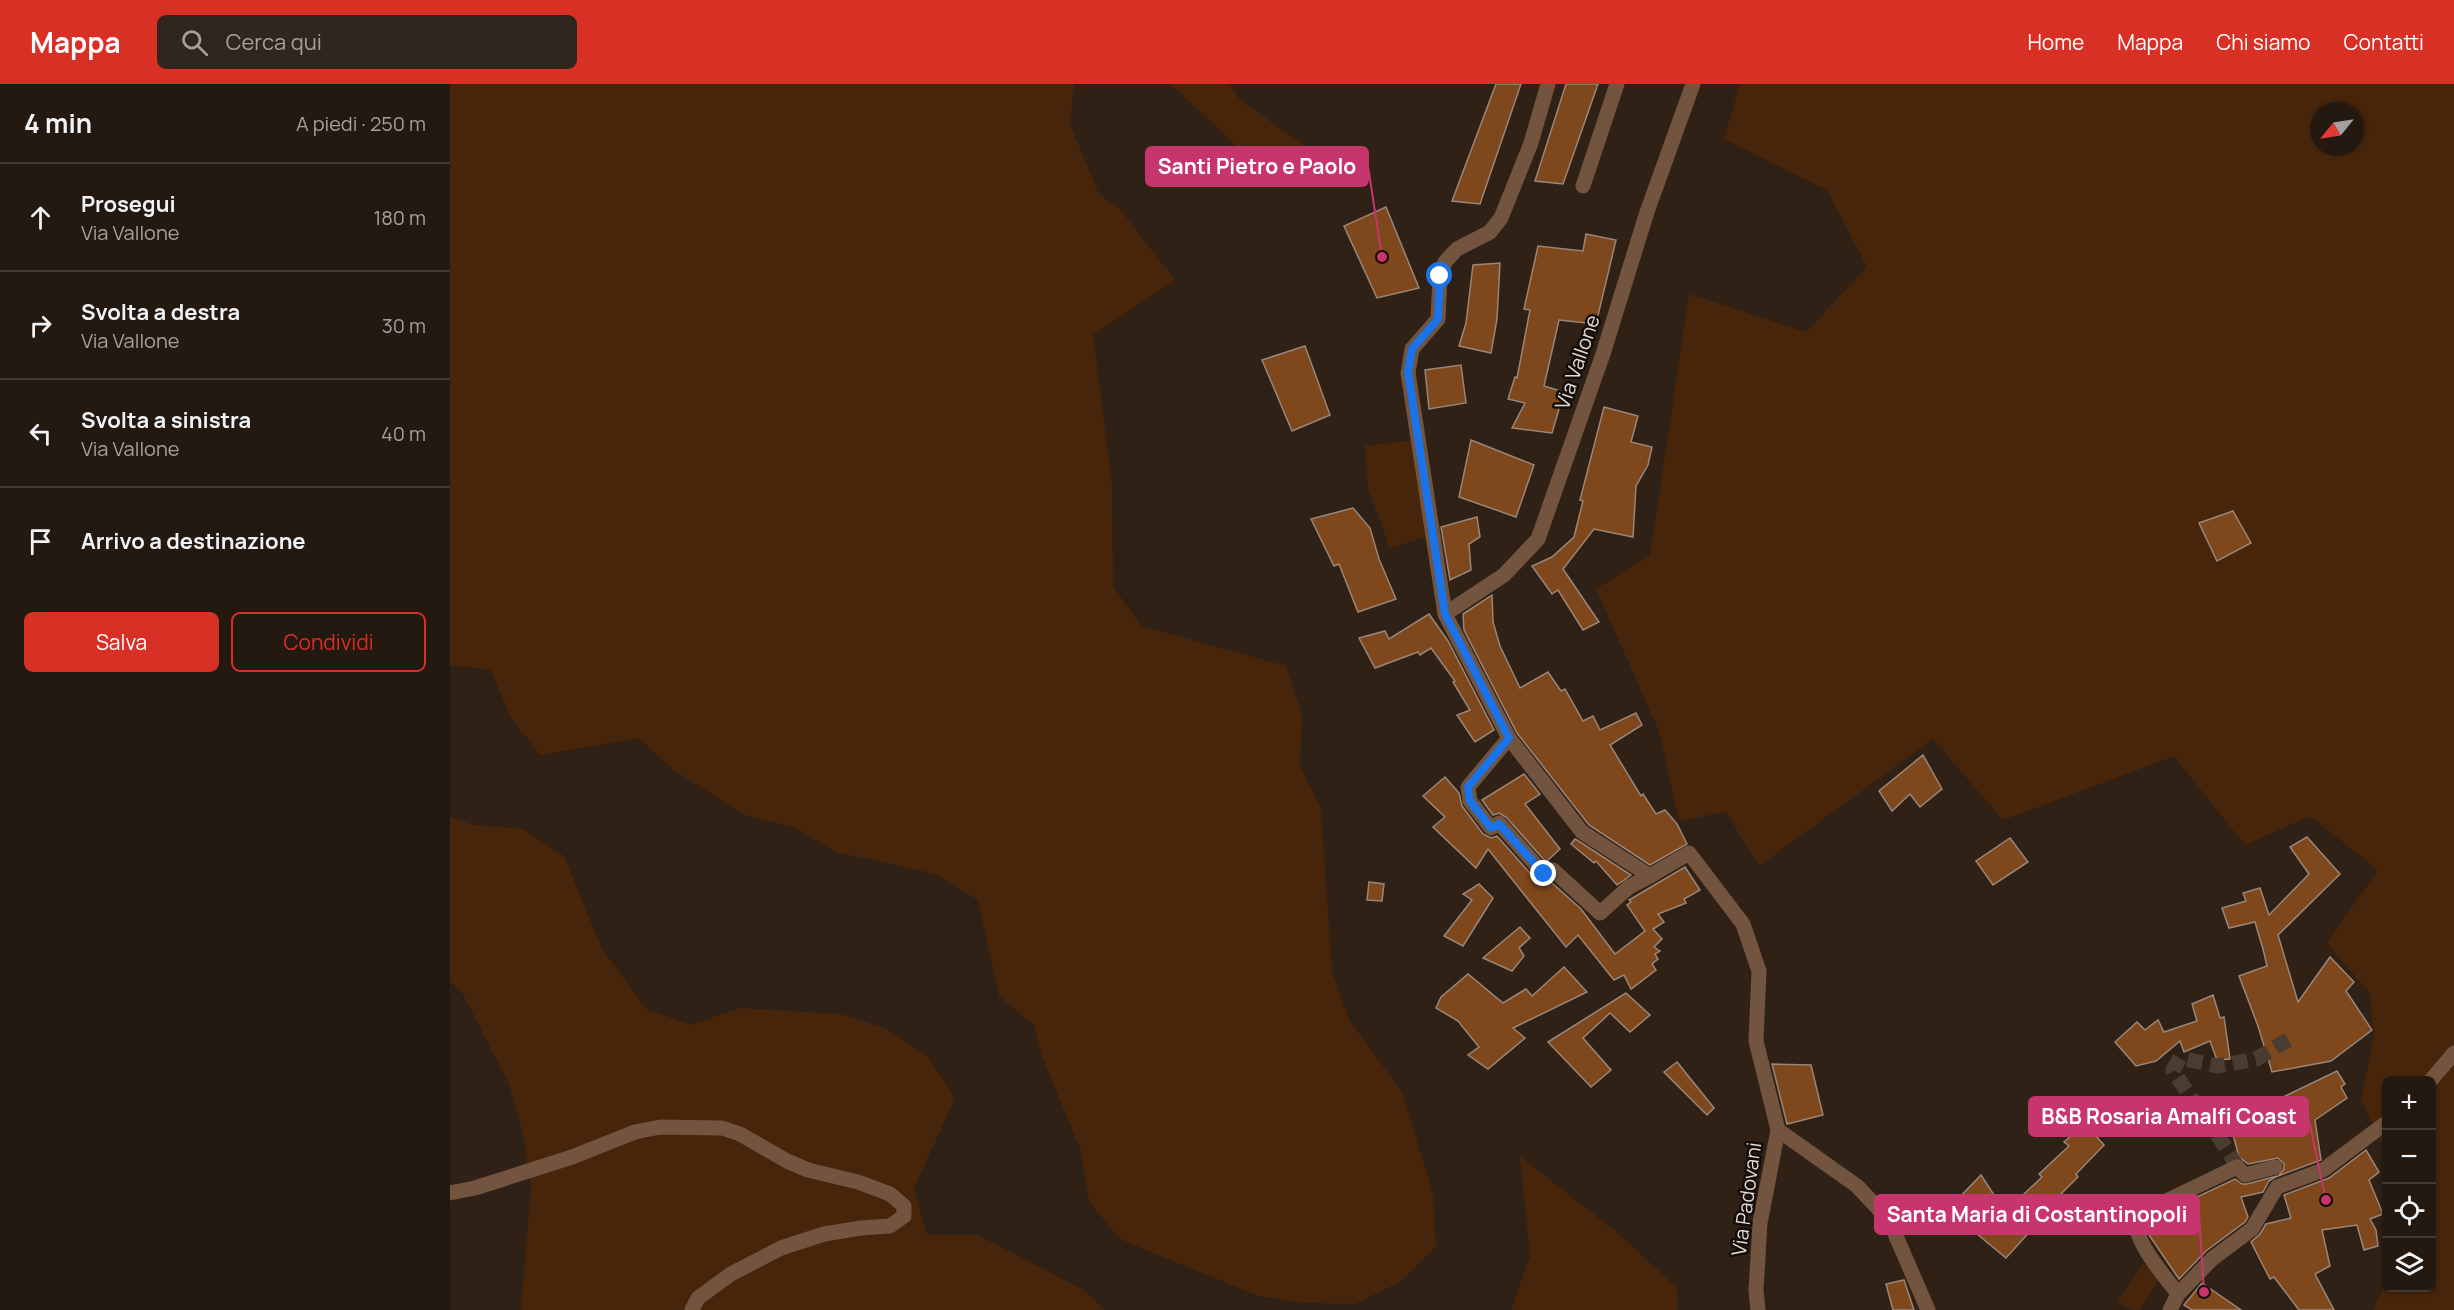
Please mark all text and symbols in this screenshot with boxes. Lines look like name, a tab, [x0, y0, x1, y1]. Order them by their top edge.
search box	[157, 15, 577, 69]
text: Mappa	[30, 23, 121, 61]
icon: search	[178, 26, 211, 59]
text: Cerca qui	[226, 27, 322, 57]
text: Home	[2027, 28, 2084, 56]
text: Mappa	[2117, 28, 2183, 56]
text: Chi siamo	[2216, 28, 2311, 56]
text: Contatti	[2344, 28, 2424, 56]
north arrow	[2310, 102, 2364, 156]
text: 4 min	[24, 105, 92, 141]
text: A piedi · 250 m	[296, 110, 426, 137]
callout: Santi Pietro e Paolo	[1146, 147, 1368, 186]
text: Santi Pietro e Paolo	[1158, 152, 1356, 180]
text: Prosegui	[81, 189, 176, 219]
icon: ahead	[24, 201, 57, 234]
text: 180 m	[373, 204, 426, 231]
text: Via Vallone	[81, 219, 179, 246]
route start	[1426, 262, 1452, 288]
text: Svolta a destra	[81, 297, 240, 327]
icon: right	[24, 309, 57, 342]
street label: Via Vallone	[1548, 311, 1606, 413]
text: 30 m	[382, 312, 426, 339]
text: Via Vallone	[81, 327, 179, 354]
text: Svolta a sinistra	[81, 405, 251, 435]
icon: left	[24, 417, 57, 450]
text: 40 m	[381, 420, 426, 447]
text: Via Vallone	[81, 435, 179, 462]
icon: arrive	[24, 525, 57, 558]
text: Arrivo a destinazione	[81, 526, 305, 556]
button: Salva	[24, 612, 219, 672]
button: Condividi	[231, 612, 426, 672]
route end	[1530, 860, 1556, 886]
map controls	[2382, 1076, 2436, 1292]
button: +	[2382, 1076, 2436, 1130]
callout: B&B Rosaria Amalfi Coast	[2029, 1097, 2308, 1136]
text: B&B Rosaria Amalfi Coast	[2041, 1102, 2297, 1130]
button: −	[2382, 1130, 2436, 1184]
street label: Via Padovani	[1725, 1140, 1767, 1258]
button: locate	[2382, 1184, 2436, 1238]
callout: Santa Maria di Costantinopoli	[1875, 1195, 2199, 1234]
text: Santa Maria di Costantinopoli	[1887, 1200, 2187, 1228]
button: layers	[2382, 1238, 2436, 1292]

